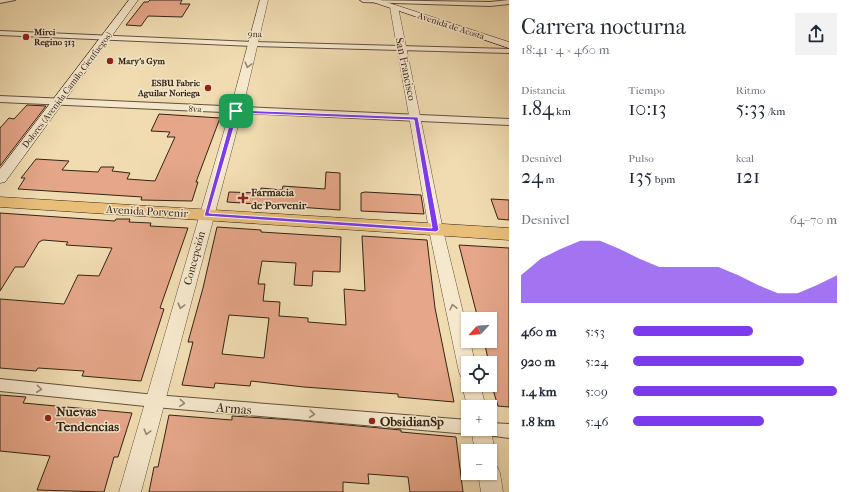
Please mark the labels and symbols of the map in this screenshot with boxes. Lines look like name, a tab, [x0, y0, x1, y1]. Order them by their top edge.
street label: Avenida de Acosta	[415, 10, 486, 42]
place label: Mirci Regino 313	[33, 27, 75, 48]
street label: 9na	[248, 29, 263, 39]
street label: Dolores (Avenida Camilo Cienfuegos)	[20, 30, 114, 150]
marker: Mirci Regino 313	[21, 32, 31, 42]
street label: San Francisco	[392, 36, 419, 102]
marker: Mary’s Gym	[105, 56, 115, 66]
place label: Mary’s Gym	[117, 56, 165, 67]
one-way arrow	[244, 61, 253, 68]
place label: ESBU Fabric Aguilar Noriega	[137, 78, 201, 99]
marker: ESBU Fabric Aguilar Noriega	[203, 83, 213, 93]
pin	[219, 94, 253, 128]
street label: 8va	[188, 104, 203, 114]
place label: Farmacia de Porvenir	[250, 186, 307, 212]
marker: Farmacia de Porvenir	[238, 193, 248, 203]
street label: Avenida Porvenir	[105, 203, 189, 220]
street label: Concepción	[181, 229, 208, 287]
one-way arrow	[177, 303, 186, 310]
one-way arrow	[450, 304, 458, 310]
north arrow	[461, 312, 497, 348]
one-way arrow	[36, 385, 42, 394]
one-way arrow	[179, 399, 185, 408]
street label: Armas	[215, 399, 253, 418]
place label: Nuevas Tendencias	[55, 404, 119, 434]
one-way arrow	[309, 410, 315, 419]
marker: Nuevas Tendencias	[43, 413, 53, 423]
place label: ObsidianSp	[380, 414, 444, 430]
marker: ObsidianSp	[367, 416, 377, 426]
one-way arrow	[143, 428, 152, 435]

